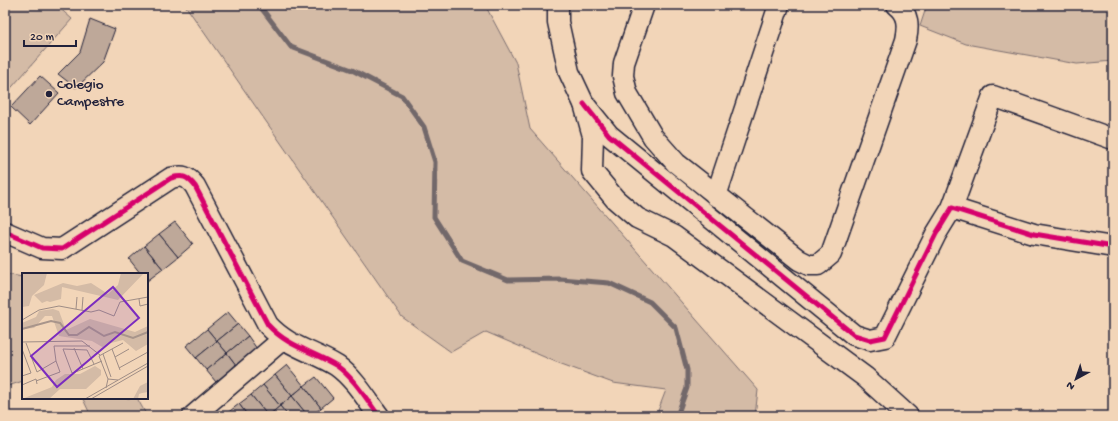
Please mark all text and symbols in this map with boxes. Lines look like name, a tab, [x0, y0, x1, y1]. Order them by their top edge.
scale bar	[24, 22, 76, 48]
text: 20 m	[30, 31, 55, 45]
place label: Colegio Campestre	[57, 76, 124, 111]
marker: Colegio Campestre	[44, 89, 54, 99]
inset map	[22, 273, 148, 399]
north arrow	[1056, 359, 1096, 399]
text: N	[1064, 378, 1077, 392]

